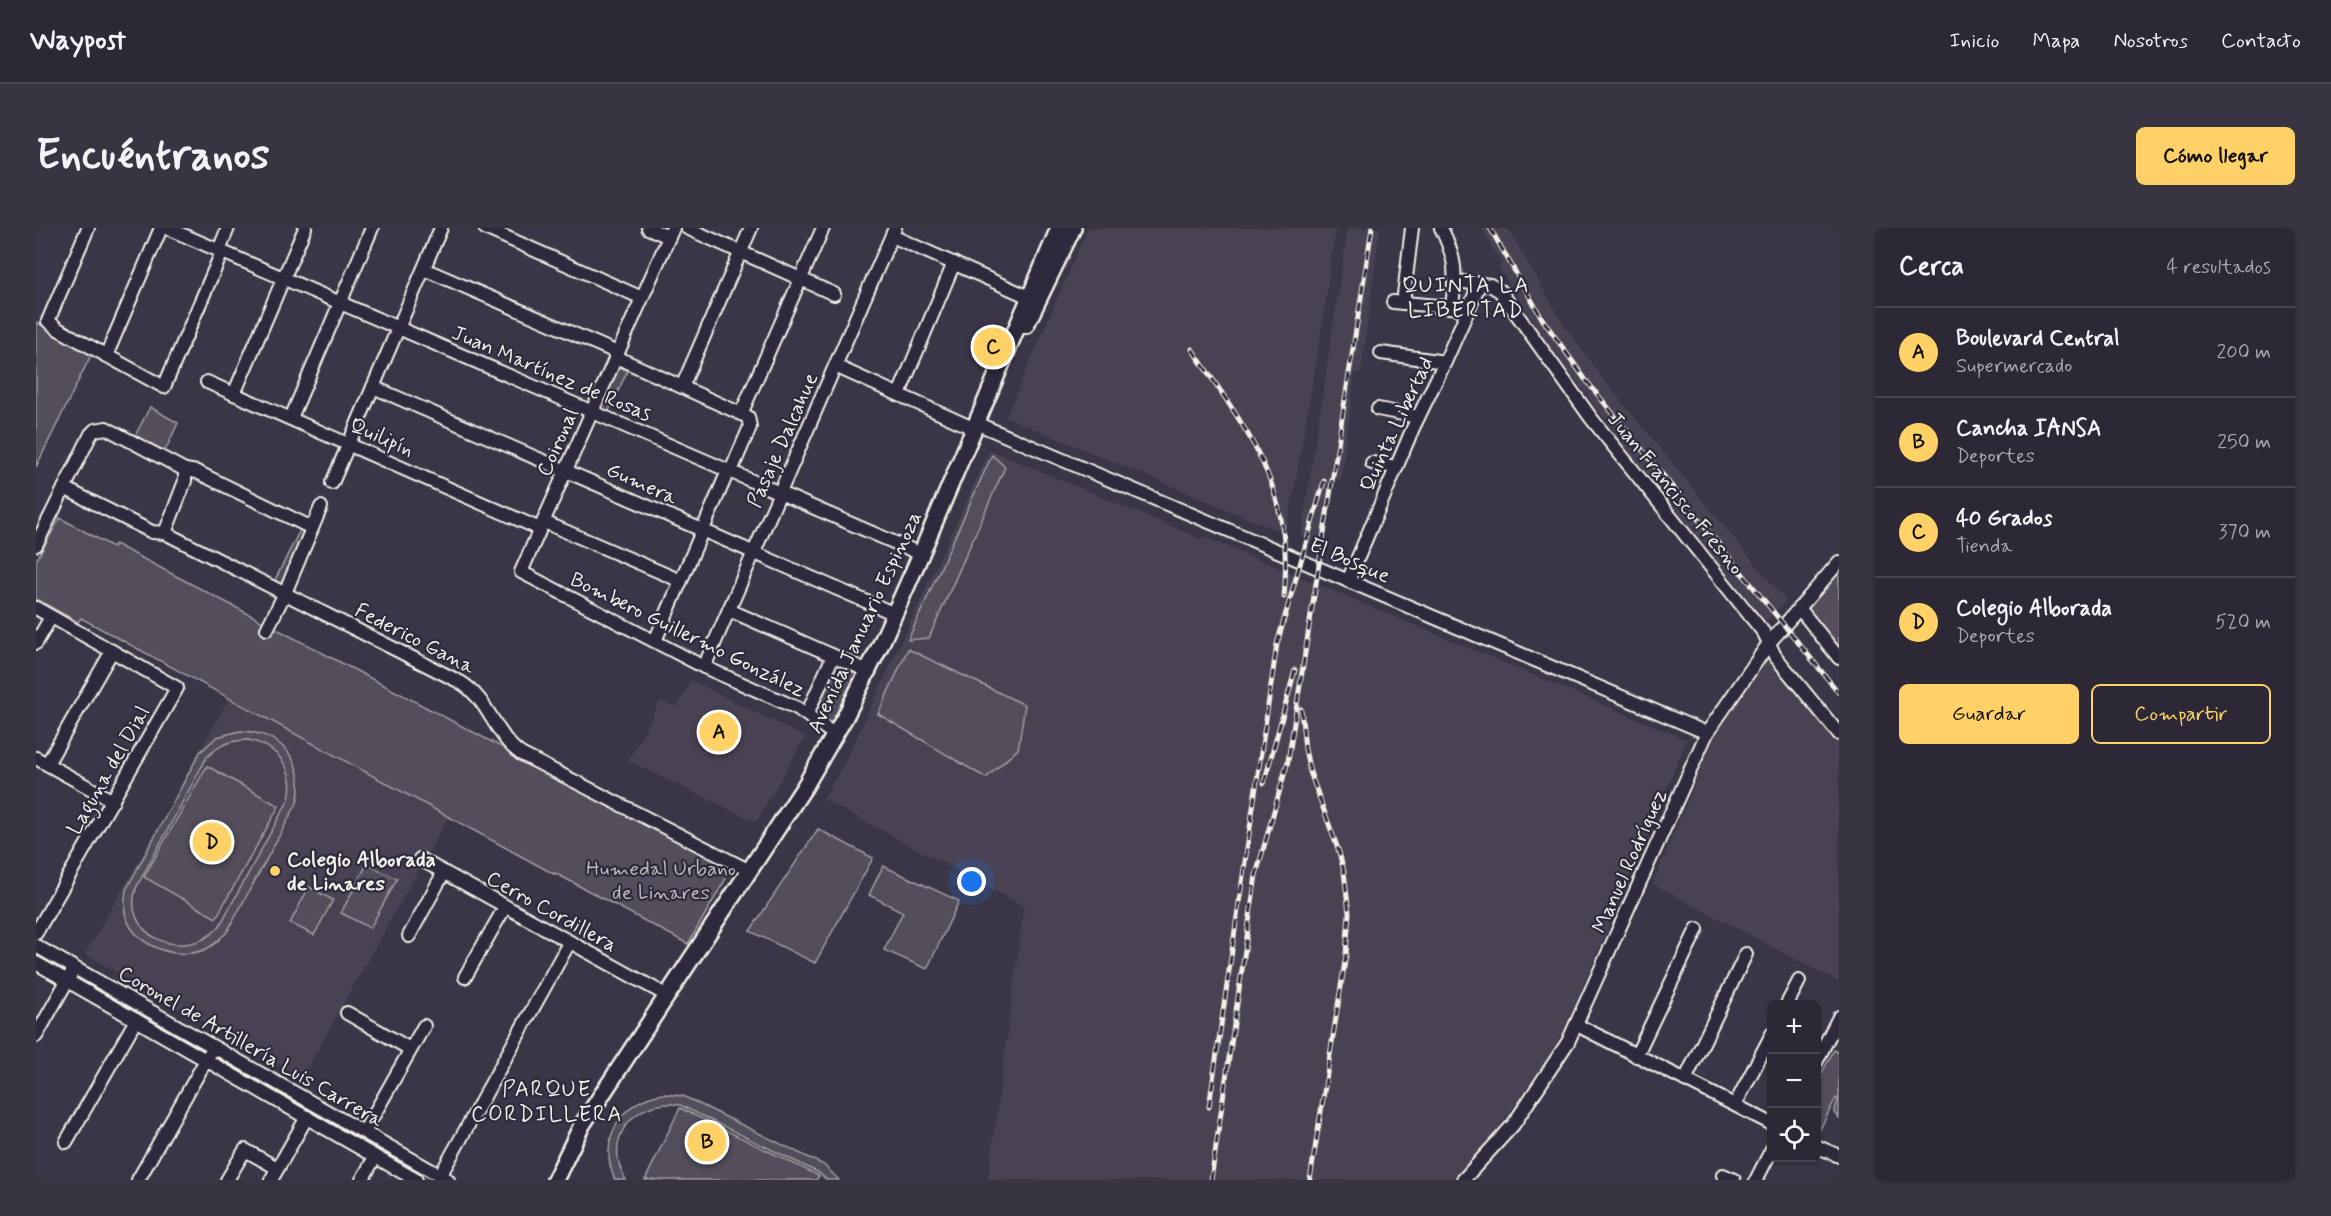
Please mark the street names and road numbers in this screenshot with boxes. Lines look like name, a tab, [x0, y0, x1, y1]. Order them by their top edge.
street label: Juan Martínez de Rosas	[447, 319, 656, 429]
street label: Quinta Libertad	[1353, 352, 1440, 496]
street label: Pasaje Dalcahue	[741, 368, 825, 512]
street label: Coironal	[530, 404, 585, 481]
street label: Juan Francisco Fresno	[1601, 406, 1750, 581]
street label: Quilipín	[345, 411, 418, 464]
street label: Gumera	[602, 456, 682, 512]
street label: Avenida Januario Espinoza	[801, 507, 929, 738]
street label: El Bosque	[1305, 531, 1394, 591]
street label: Bombero Guillermo González	[565, 566, 810, 704]
street label: Federico Gana	[350, 597, 480, 681]
street label: Laguna del Dial	[61, 701, 159, 841]
street label: Manuel Rodríguez	[1586, 785, 1674, 938]
street label: Cerro Cordillera	[481, 864, 622, 959]
street label: Coronel de Artillería Luis Carrera	[113, 959, 388, 1135]

